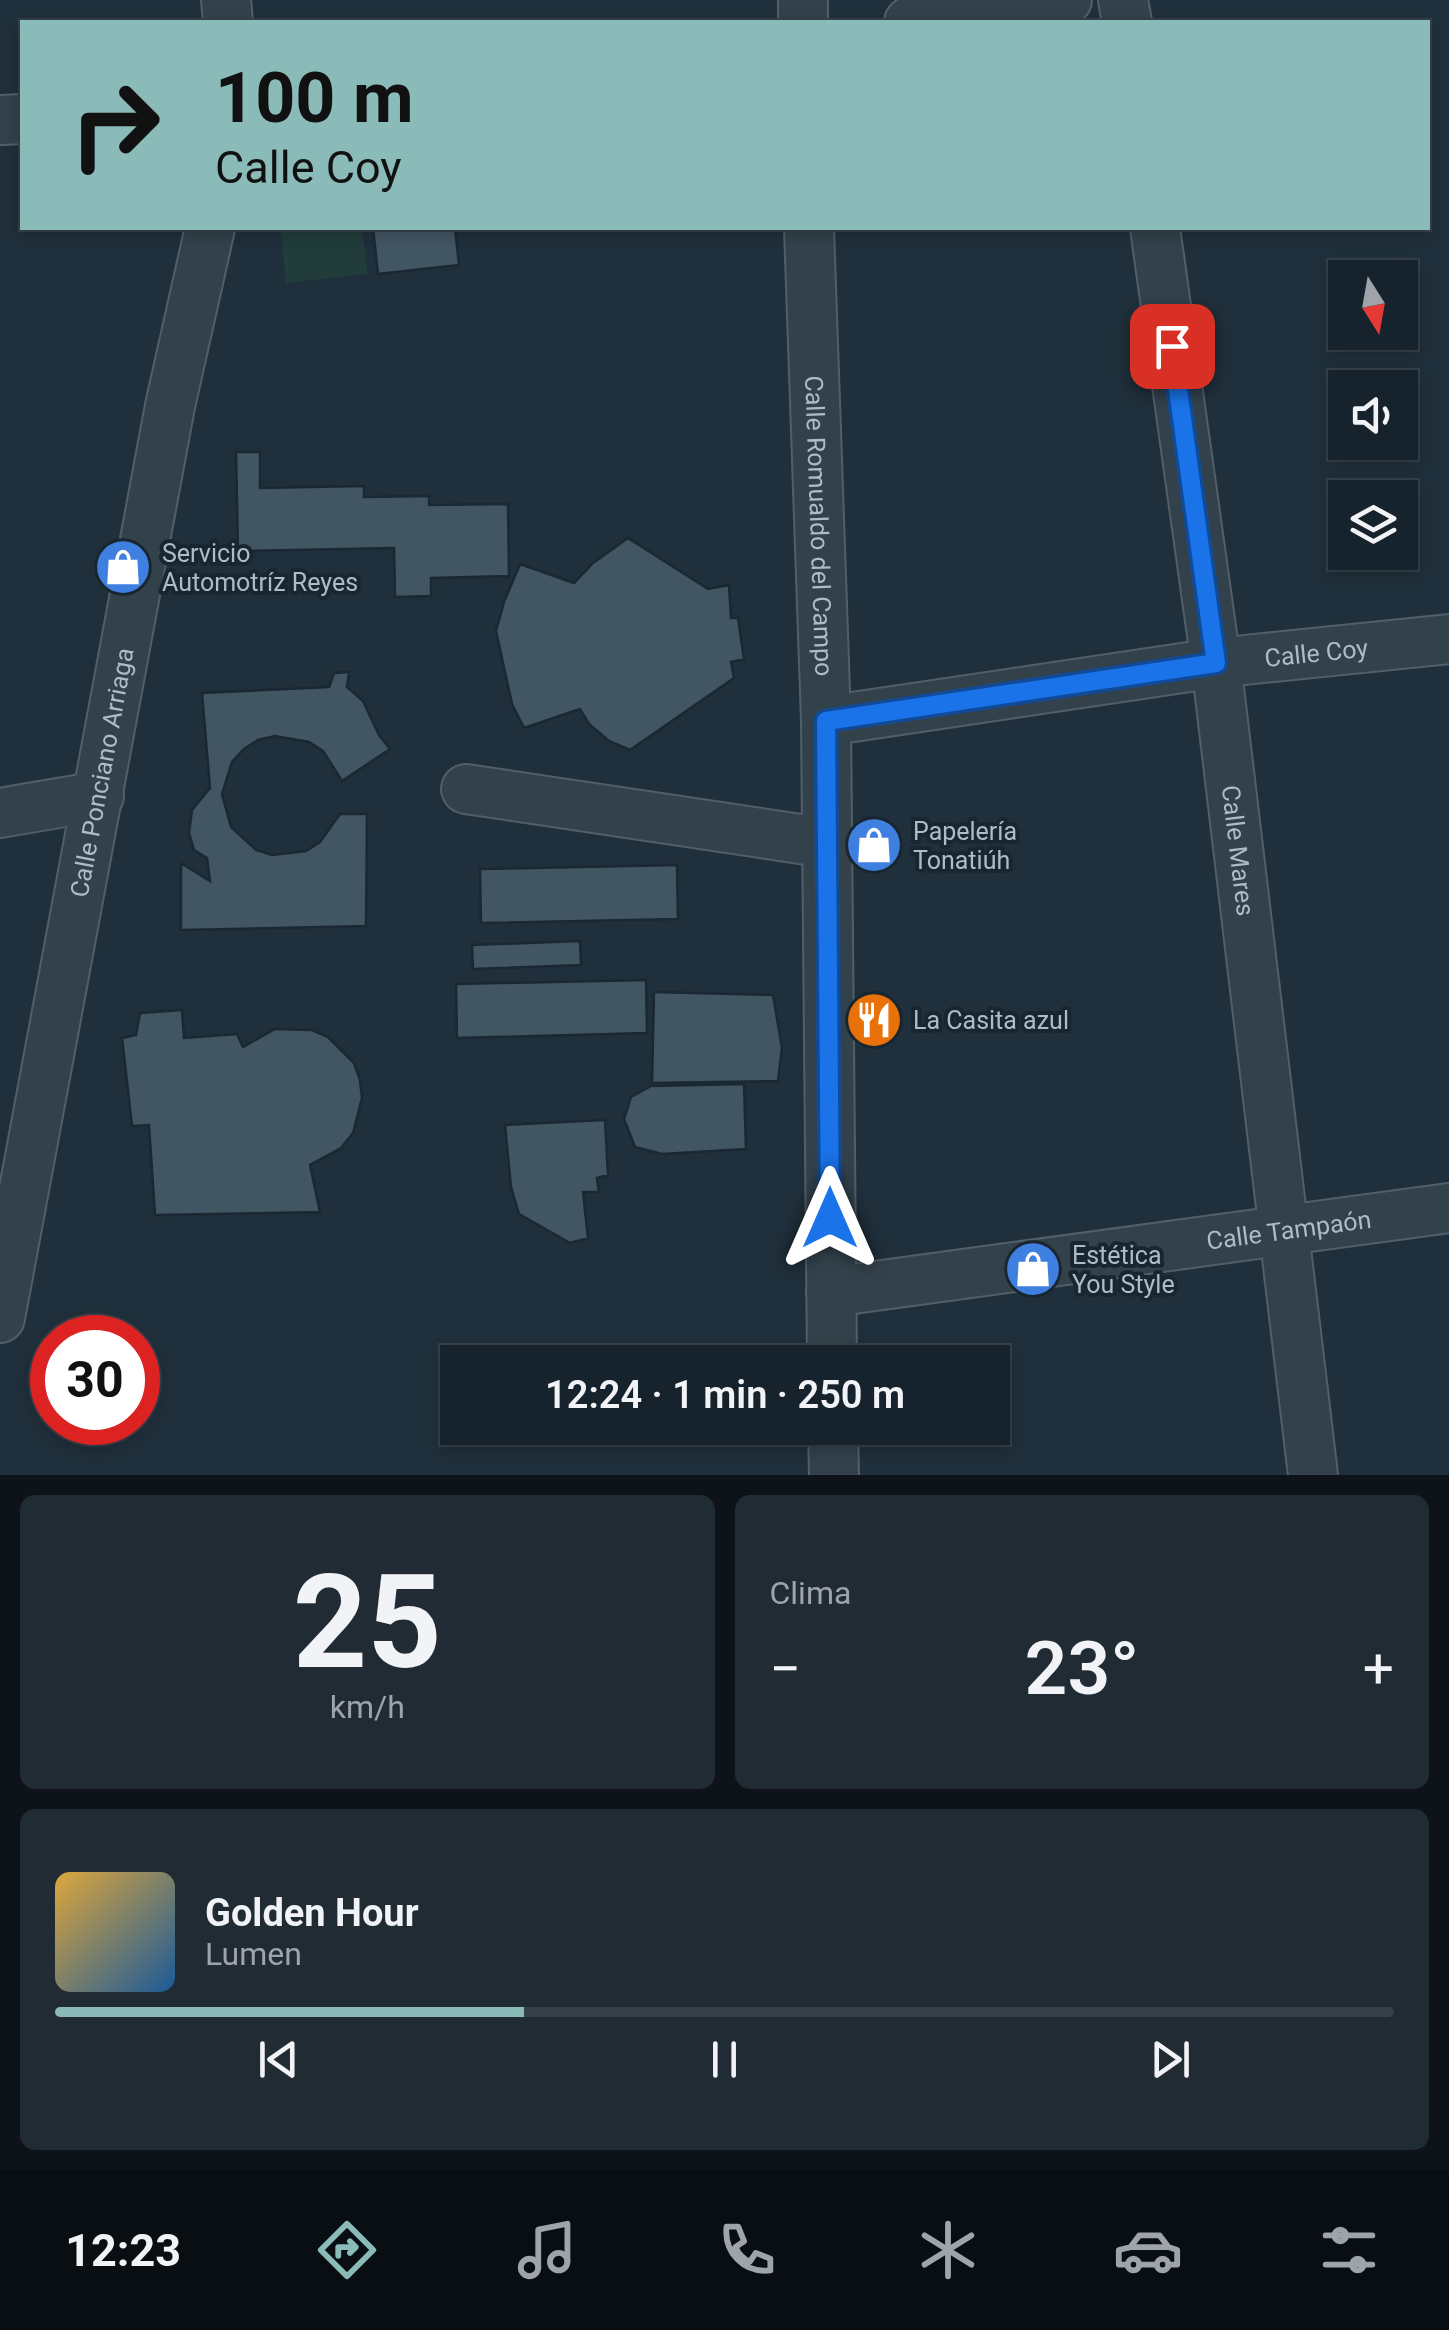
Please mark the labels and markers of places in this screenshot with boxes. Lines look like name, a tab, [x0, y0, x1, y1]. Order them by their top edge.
pin	[1130, 304, 1215, 389]
shop icon: Servicio Automotríz Reyes	[93, 537, 153, 597]
place label: Servicio Automotríz Reyes	[162, 539, 358, 597]
shop icon: Papelería Tonatiúh	[844, 815, 904, 875]
place label: Papelería Tonatiúh	[913, 817, 1017, 875]
restaurant icon: La Casita azul	[844, 990, 904, 1050]
place label: La Casita azul	[913, 1006, 1069, 1035]
shop icon: Estética You Style	[1003, 1239, 1063, 1299]
place label: Estética You Style	[1072, 1241, 1175, 1299]

